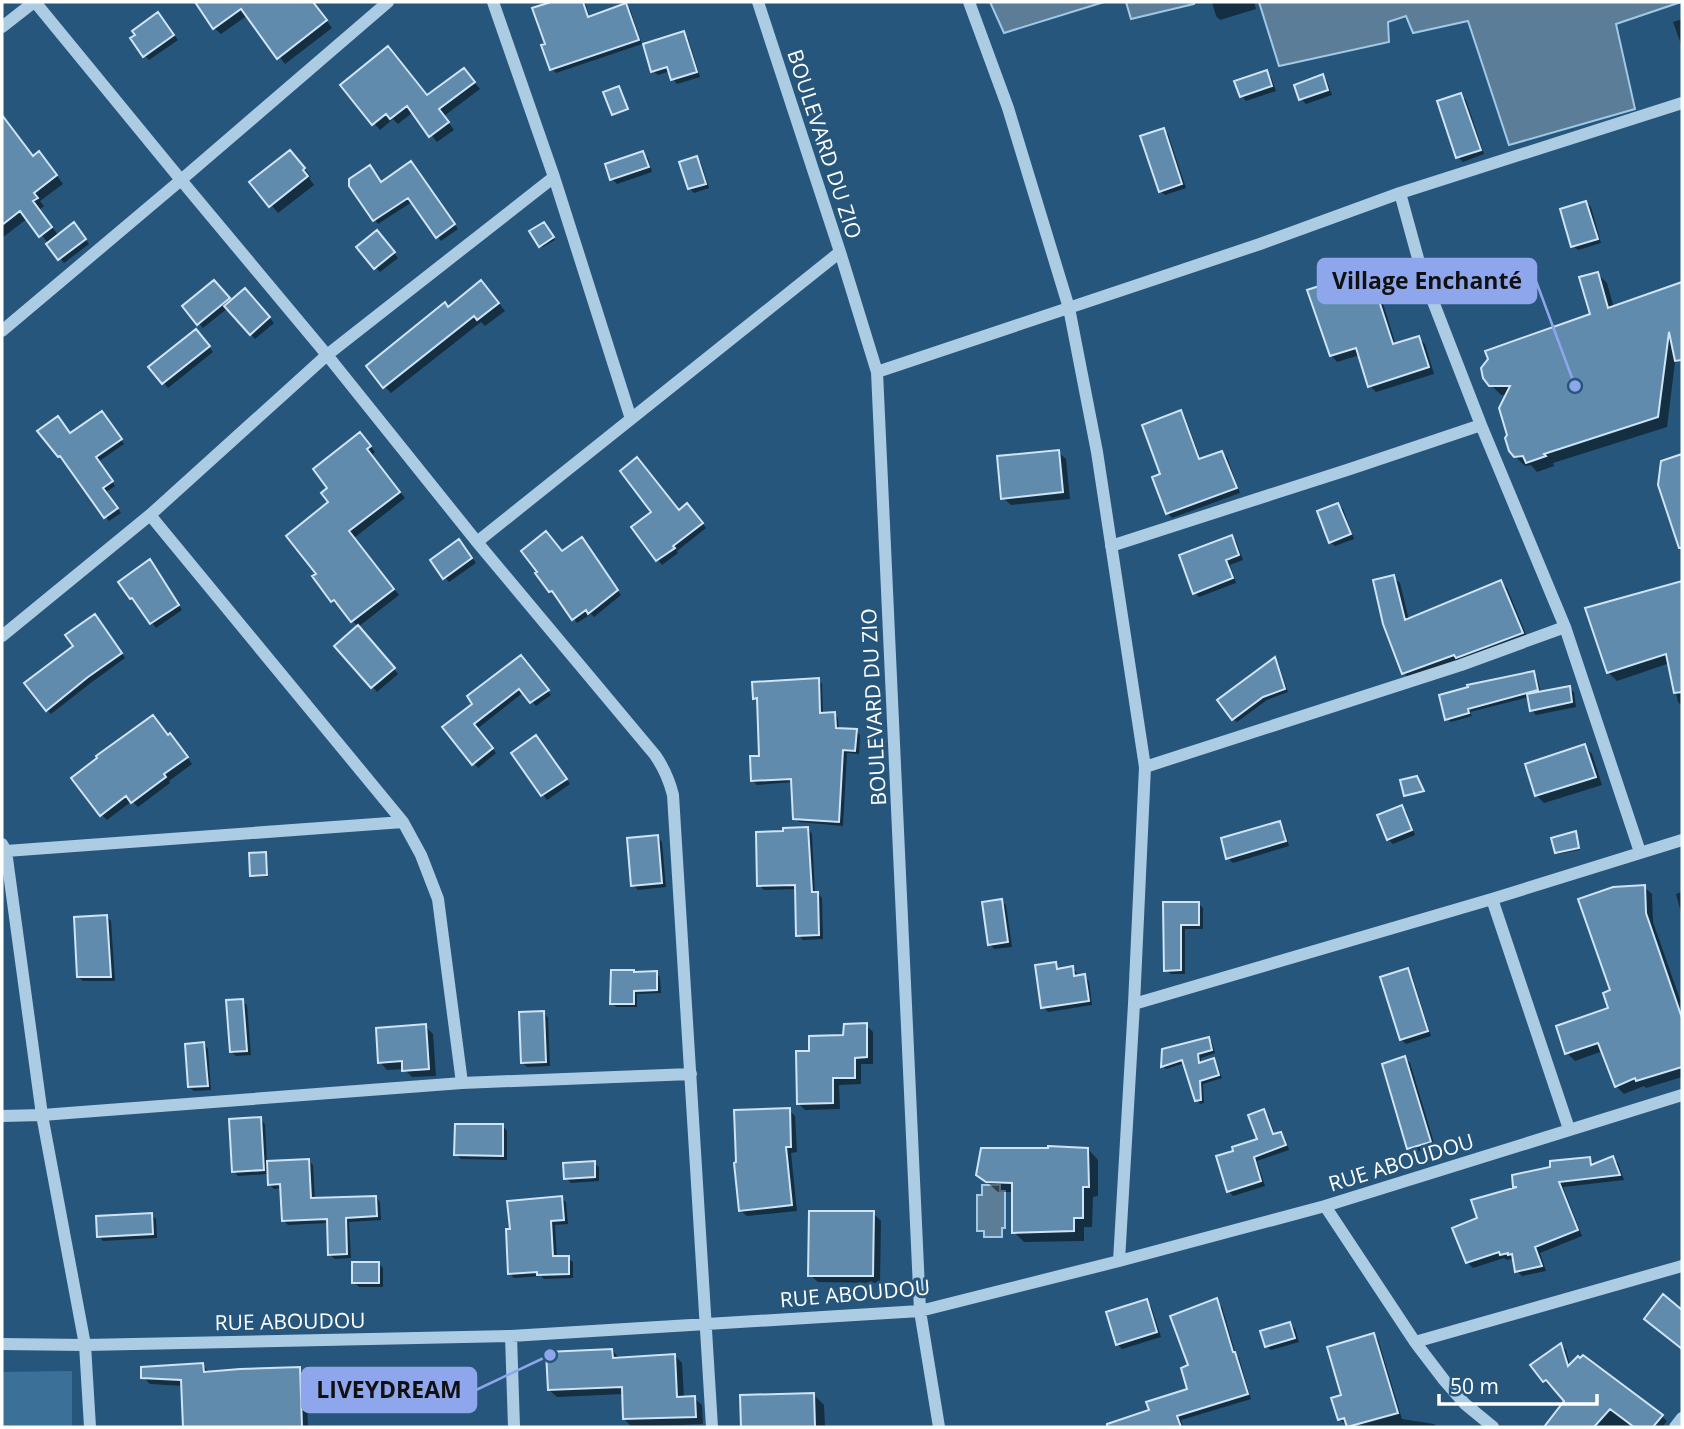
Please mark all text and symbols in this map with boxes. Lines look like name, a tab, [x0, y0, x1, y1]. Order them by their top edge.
street label: BOULEVARD DU ZIO	[781, 46, 869, 242]
callout: Village Enchanté	[1318, 259, 1536, 303]
text: Village Enchanté	[1332, 264, 1522, 296]
street label: BOULEVARD DU ZIO	[854, 608, 892, 806]
street label: RUE ABOUDOU	[1325, 1127, 1477, 1197]
street label: RUE ABOUDOU	[779, 1272, 931, 1314]
street label: RUE ABOUDOU	[214, 1306, 366, 1336]
scale bar	[1439, 1362, 1596, 1406]
callout: LIVEYDREAM	[302, 1368, 476, 1412]
text: 50 m	[1450, 1372, 1499, 1400]
text: LIVEYDREAM	[316, 1373, 462, 1405]

